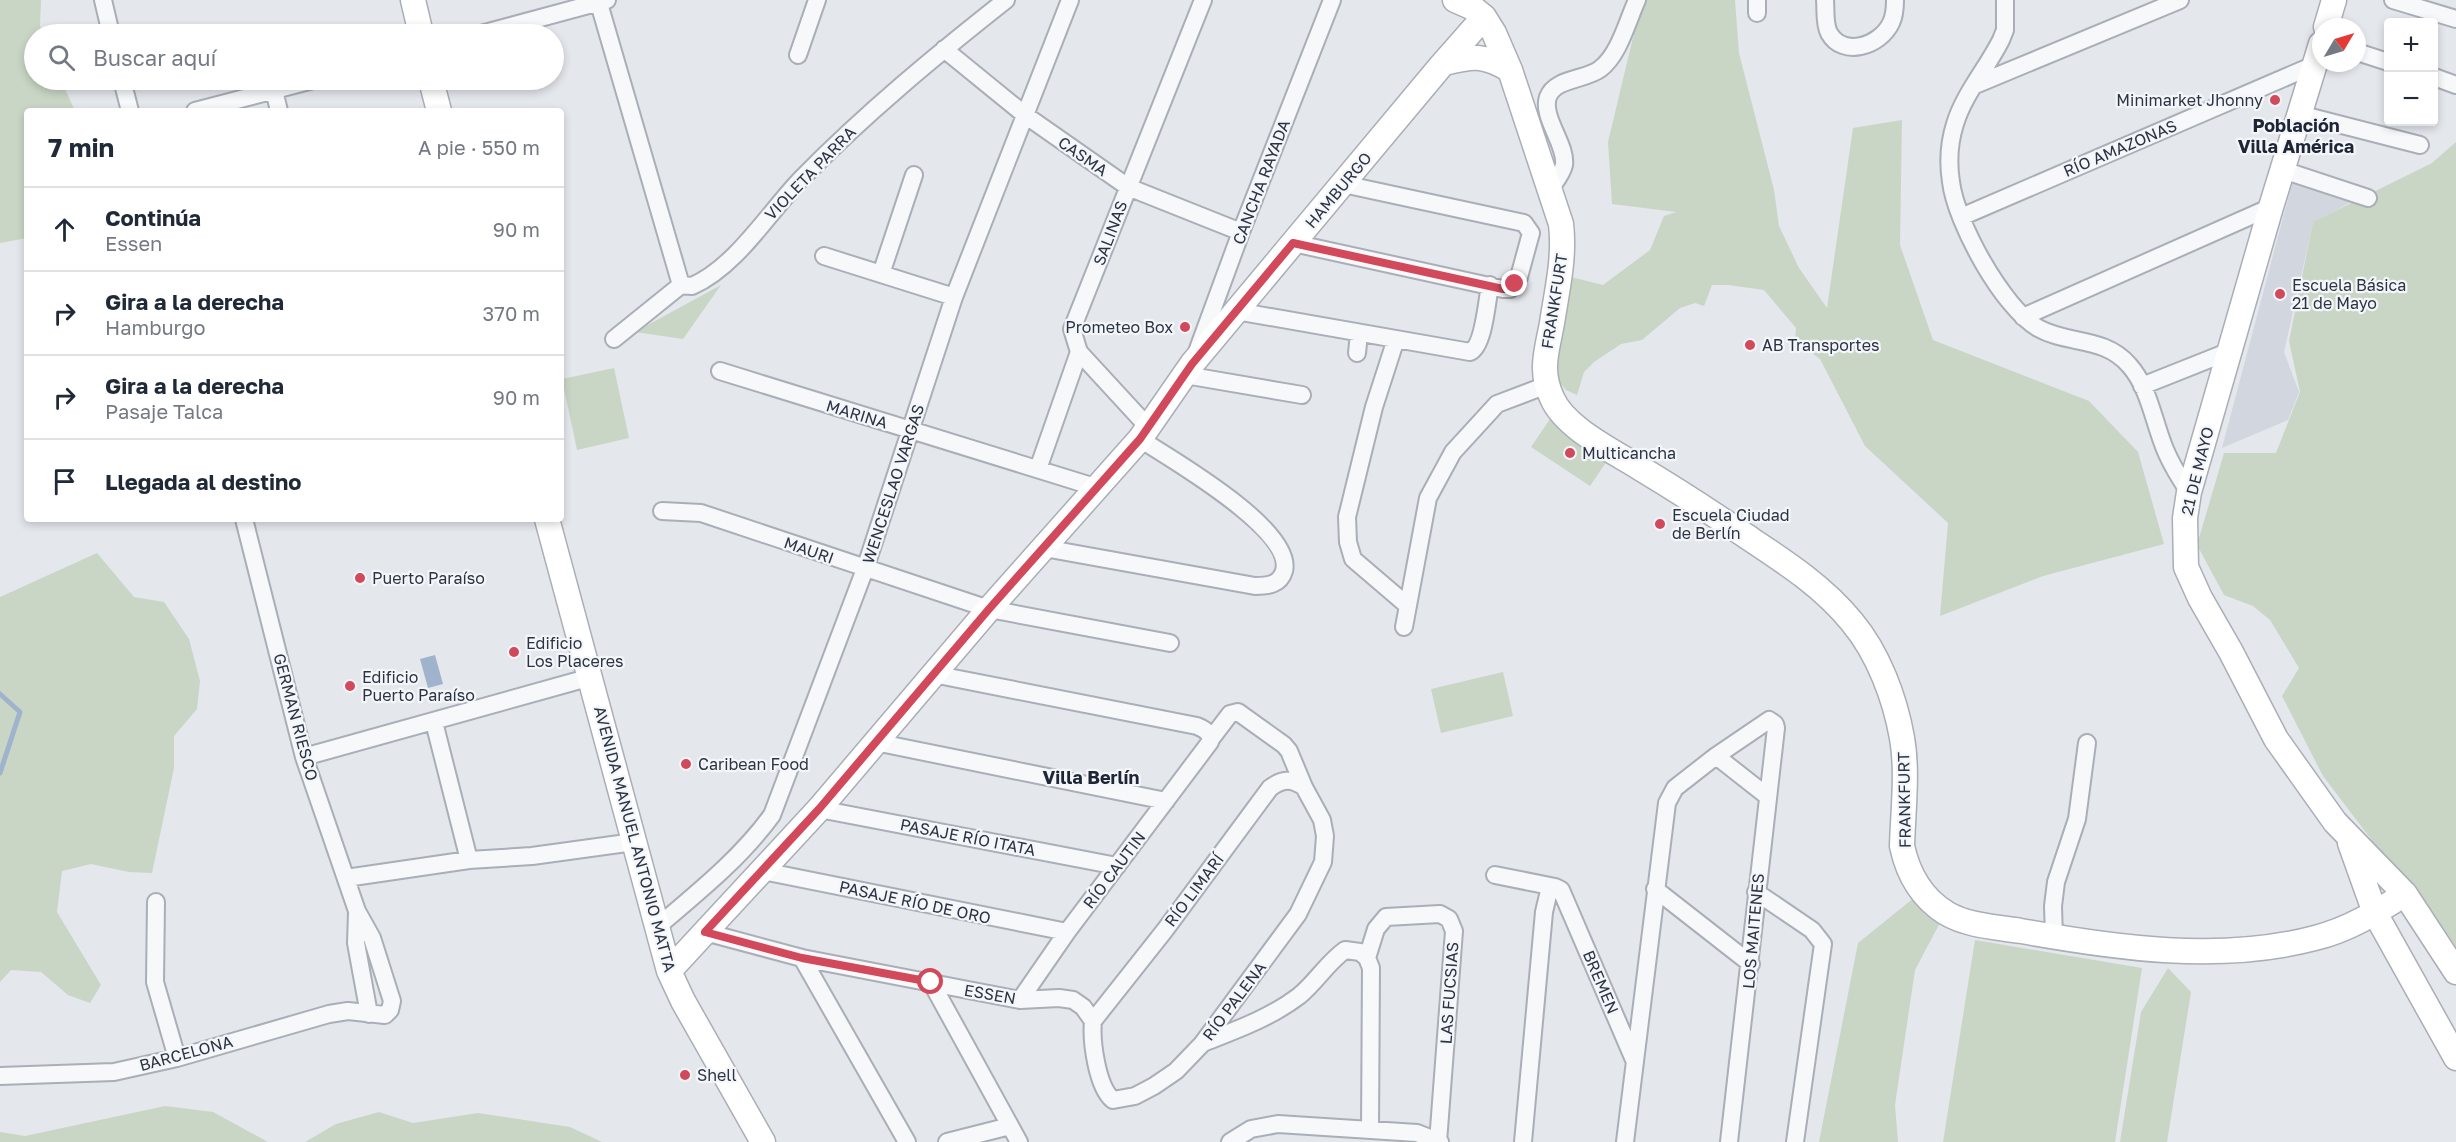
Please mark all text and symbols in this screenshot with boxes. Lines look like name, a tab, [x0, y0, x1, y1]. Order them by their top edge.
north arrow	[2312, 18, 2366, 72]
map controls	[2384, 18, 2438, 126]
button: +	[2384, 18, 2438, 72]
search box	[24, 24, 564, 90]
icon: search	[45, 41, 78, 74]
text: Buscar aquí	[93, 44, 216, 71]
button: −	[2384, 72, 2438, 126]
place label: Minimarket Jhonny	[2116, 90, 2263, 110]
marker: Minimarket Jhonny	[2268, 93, 2282, 107]
district label: Población Villa América	[2238, 114, 2354, 157]
street label: RÍO AMAZONAS	[2060, 115, 2180, 181]
street label: CANCHA RAYADA	[1228, 116, 1294, 247]
street label: VIOLETA PARRA	[760, 122, 860, 224]
text: 7 min	[48, 132, 114, 163]
street label: CASMA	[1054, 132, 1112, 180]
text: A pie · 550 m	[418, 135, 540, 159]
street label: HAMBURGO	[1300, 148, 1376, 232]
street label: SALINAS	[1088, 198, 1132, 268]
text: Continúa	[105, 204, 201, 231]
icon: ahead	[48, 213, 81, 246]
text: 90 m	[493, 217, 540, 241]
text: Essen	[105, 231, 162, 255]
street label: FRANKFURT	[1537, 252, 1571, 350]
route end	[1501, 270, 1527, 296]
place label: Escuela Básica 21 de Mayo	[2292, 275, 2406, 313]
marker: Escuela Básica 21 de Mayo	[2273, 287, 2287, 301]
text: Gira a la derecha	[105, 288, 284, 315]
icon: right	[48, 297, 81, 330]
text: 370 m	[483, 301, 540, 325]
text: Hamburgo	[105, 315, 206, 339]
place label: Prometeo Box	[1065, 317, 1173, 337]
marker: Prometeo Box	[1178, 320, 1192, 334]
place label: AB Transportes	[1762, 335, 1880, 355]
marker: AB Transportes	[1743, 338, 1757, 352]
text: Gira a la derecha	[105, 372, 284, 399]
icon: right	[48, 381, 81, 414]
text: 90 m	[493, 385, 540, 409]
street label: MARINA	[824, 395, 890, 433]
text: Pasaje Talca	[105, 399, 223, 423]
street label: WENCESLAO VARGAS	[858, 402, 928, 566]
street label: 21 DE MAYO	[2176, 425, 2218, 517]
place label: Multicancha	[1582, 443, 1676, 463]
marker: Multicancha	[1563, 446, 1577, 460]
icon: arrive	[48, 465, 81, 498]
text: Llegada al destino	[105, 468, 302, 495]
place label: Escuela Ciudad de Berlín	[1672, 505, 1790, 543]
marker: Escuela Ciudad de Berlín	[1653, 517, 1667, 531]
street label: MAURI	[781, 532, 837, 568]
place label: Puerto Paraíso	[372, 568, 485, 588]
marker: Puerto Paraíso	[353, 571, 367, 585]
place label: Edificio Los Placeres	[526, 633, 624, 671]
marker: Edificio Los Placeres	[507, 645, 521, 659]
street label: GERMAN RIESCO	[269, 651, 323, 783]
place label: Edificio Puerto Paraíso	[362, 667, 475, 705]
marker: Edificio Puerto Paraíso	[343, 679, 357, 693]
street label: AVENIDA MANUEL ANTONIO MATTA	[590, 704, 680, 974]
street label: FRANKFURT	[1893, 752, 1915, 848]
place label: Caribean Food	[698, 754, 809, 774]
marker: Caribean Food	[679, 757, 693, 771]
district label: Villa Berlín	[1043, 766, 1140, 788]
street label: PASAJE RÍO ITATA	[899, 814, 1038, 860]
street label: RÍO CAUTIN	[1079, 828, 1149, 912]
street label: RÍO LIMARÍ	[1160, 849, 1229, 930]
street label: LOS MAITENES	[1738, 872, 1768, 990]
street label: PASAJE RÍO DE ORO	[837, 876, 993, 928]
street label: LAS FUCSIAS	[1435, 941, 1463, 1045]
street label: BREMEN	[1579, 947, 1623, 1017]
street label: RÍO PALENA	[1198, 957, 1270, 1044]
route start	[917, 968, 943, 994]
street label: ESSEN	[963, 980, 1017, 1008]
street label: BARCELONA	[137, 1031, 235, 1075]
place label: Shell	[697, 1065, 737, 1085]
marker: Shell	[678, 1068, 692, 1082]

